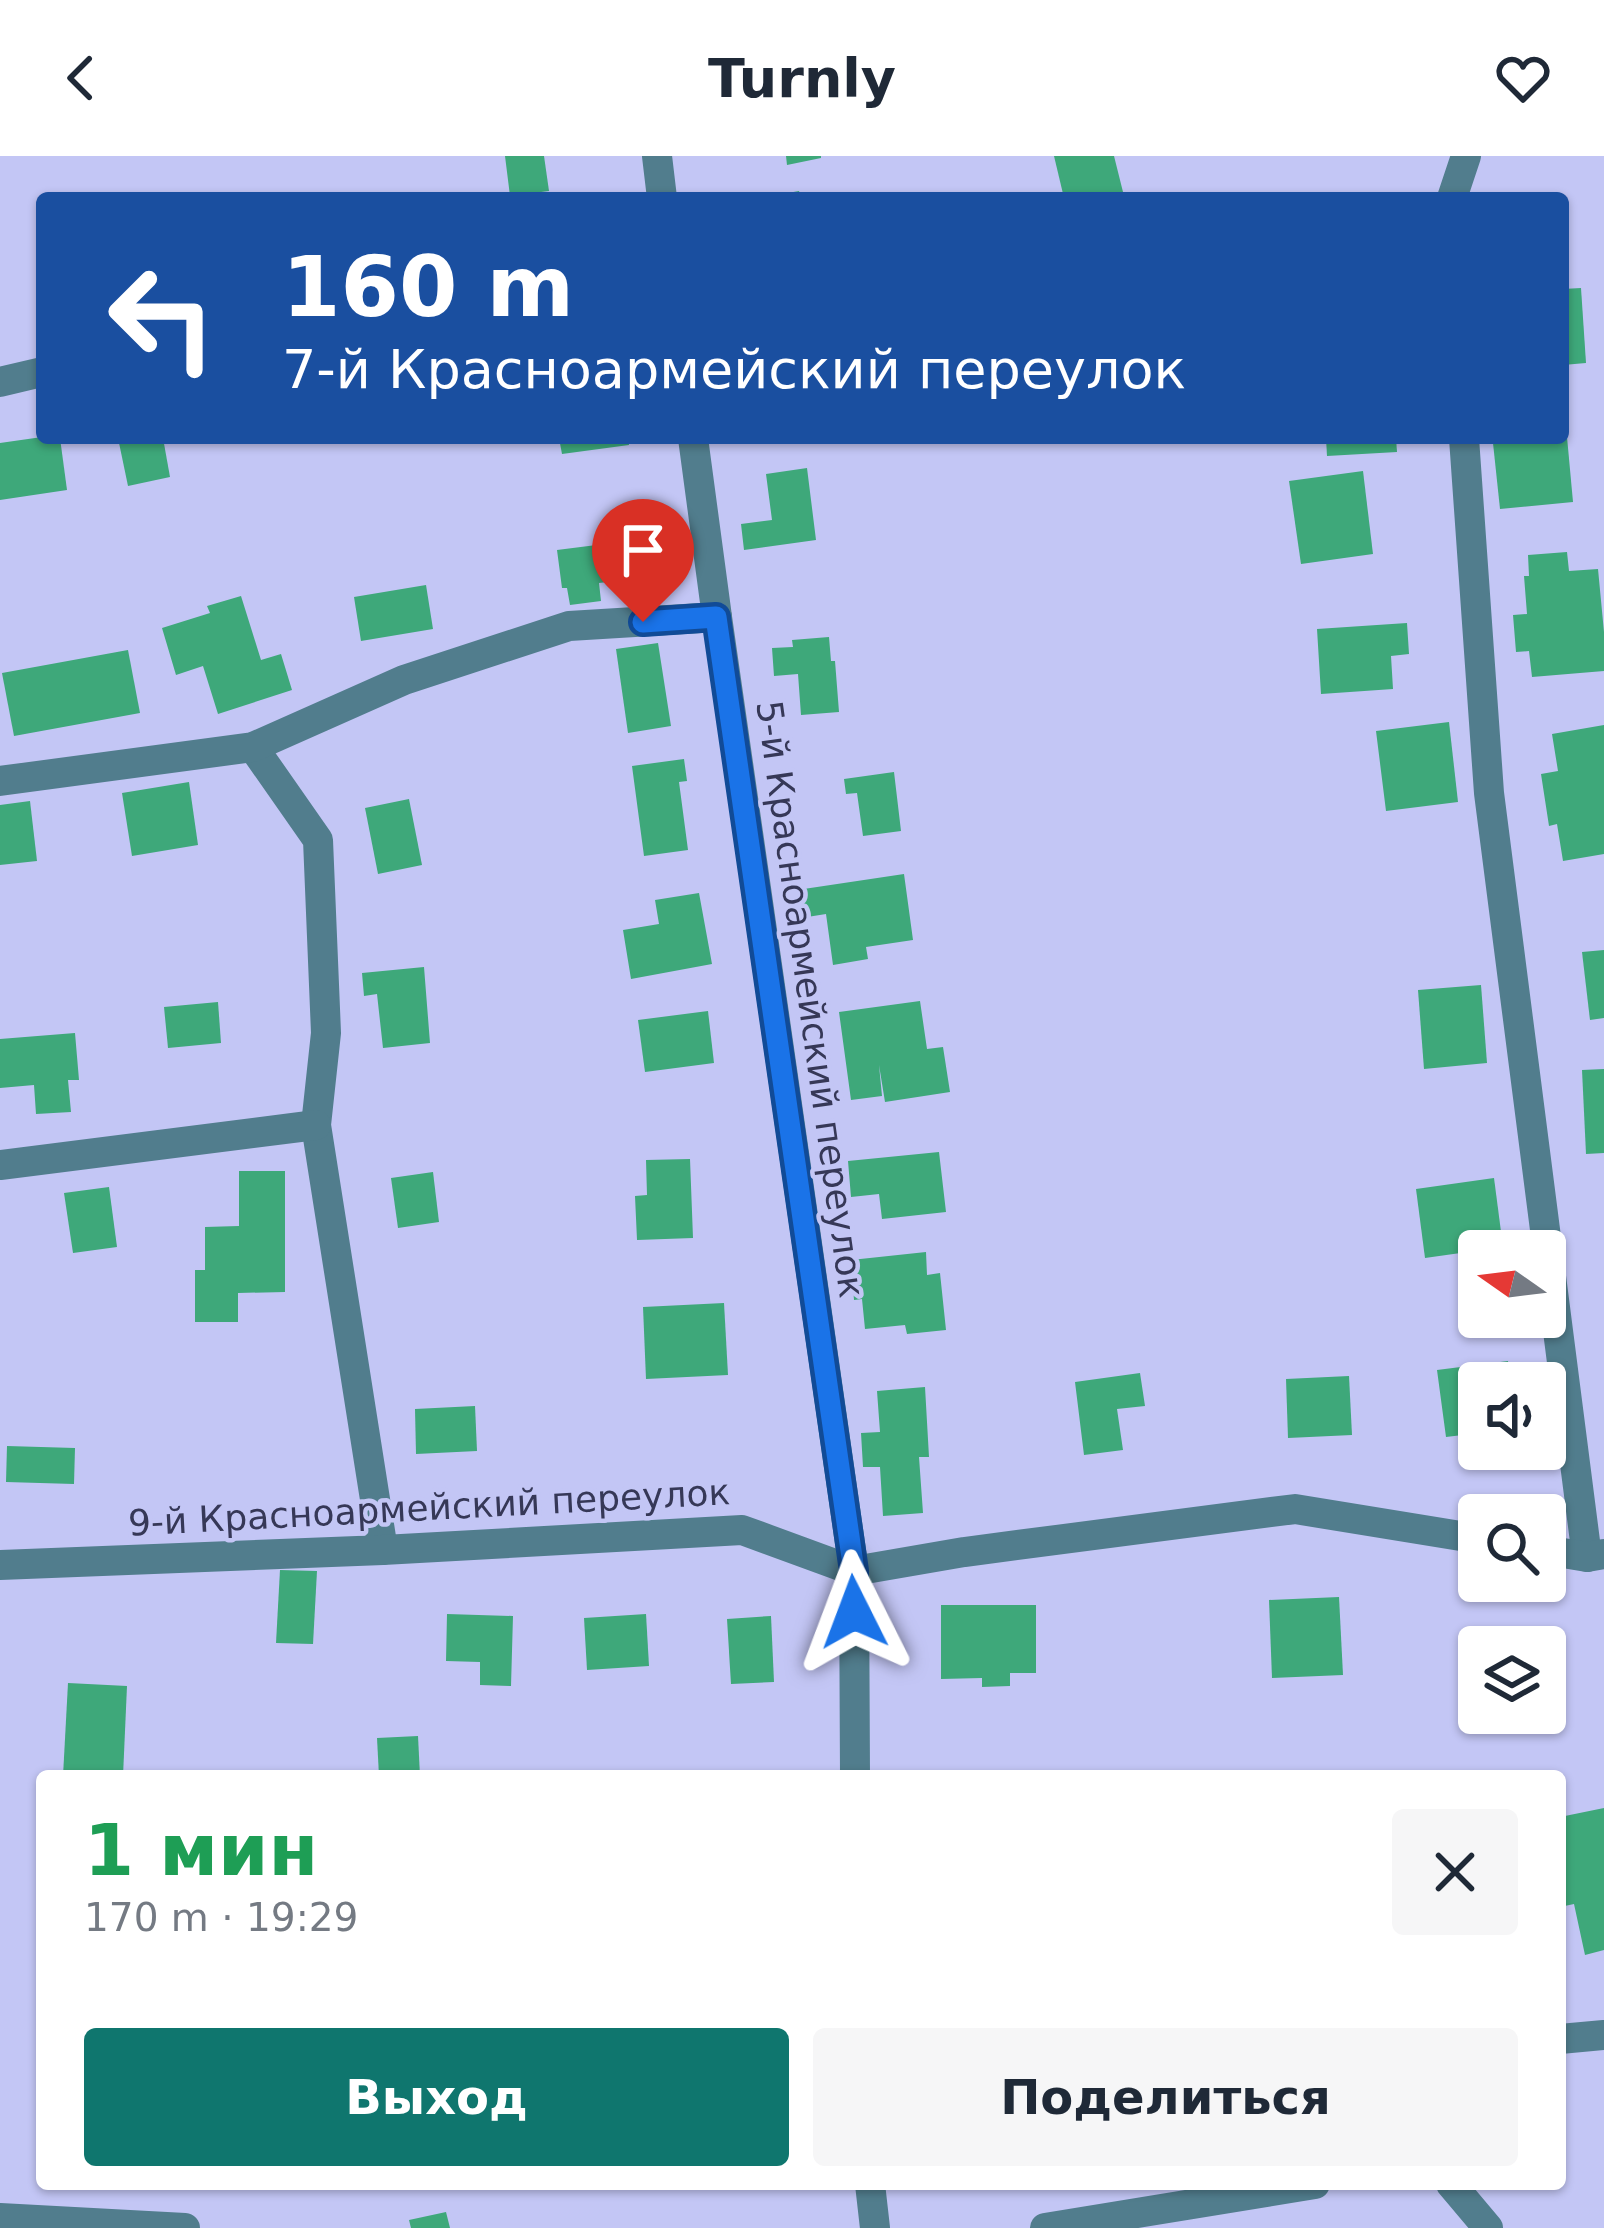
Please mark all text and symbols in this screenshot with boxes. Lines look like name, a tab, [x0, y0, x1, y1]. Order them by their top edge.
icon: back	[48, 45, 114, 111]
icon: heart	[1490, 45, 1556, 111]
text: Turnly	[708, 47, 896, 110]
text: 160 m	[282, 238, 574, 336]
icon: left	[84, 240, 240, 396]
text: 7-й Красноармейский переулок	[282, 338, 1186, 401]
pin	[592, 499, 694, 622]
icon: arrive	[610, 517, 676, 583]
street label: 5-й Красноармейский переулок	[748, 698, 873, 1300]
north arrow	[1458, 1230, 1566, 1338]
map controls	[1458, 1230, 1566, 1734]
button: sound	[1458, 1362, 1566, 1470]
street label: 9-й Красноармейский переулок	[127, 1471, 731, 1544]
button: search	[1458, 1494, 1566, 1602]
position arrow	[791, 1549, 917, 1675]
button: layers	[1458, 1626, 1566, 1734]
text: 1 мин	[84, 1808, 318, 1892]
button: close	[1392, 1809, 1518, 1935]
text: 170 m · 19:29	[84, 1895, 358, 1940]
button: Выход	[84, 2028, 789, 2166]
button: Поделиться	[813, 2028, 1518, 2166]

